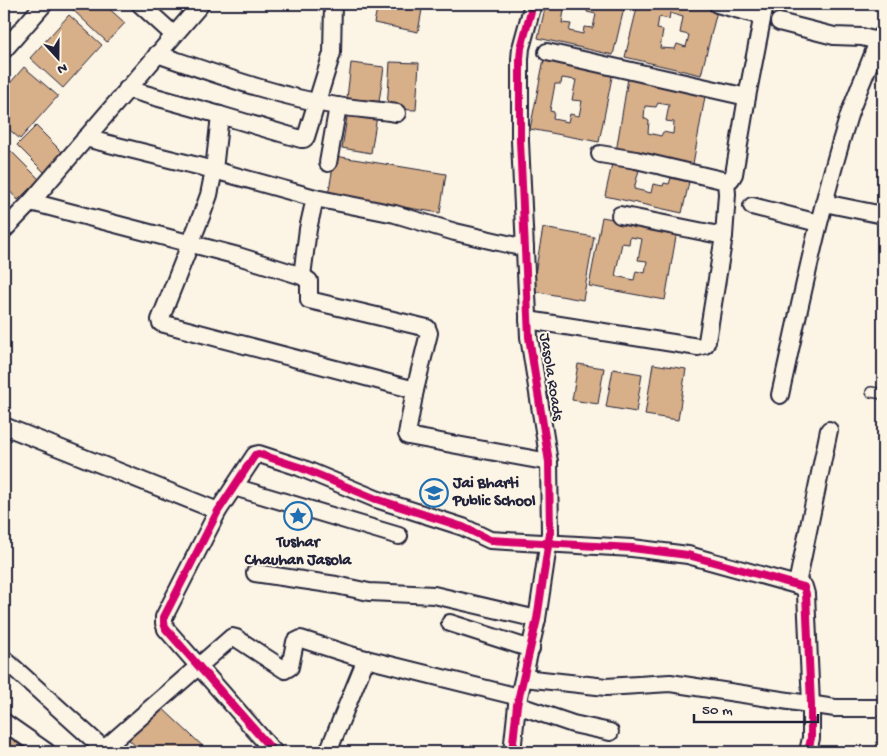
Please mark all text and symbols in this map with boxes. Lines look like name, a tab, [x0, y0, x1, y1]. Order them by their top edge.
north arrow	[32, 32, 82, 82]
text: N	[54, 58, 69, 77]
street label: Jasola Roads	[534, 332, 566, 423]
place label: Jai Bharti Public School	[452, 475, 536, 512]
school or university icon: Jai Bharti Public School	[419, 478, 449, 508]
place icon: Tushar Chauhan Jasola	[283, 501, 313, 531]
place label: Tushar Chauhan Jasola	[244, 534, 352, 571]
scale bar	[694, 691, 818, 723]
text: 50 m	[702, 702, 733, 720]

